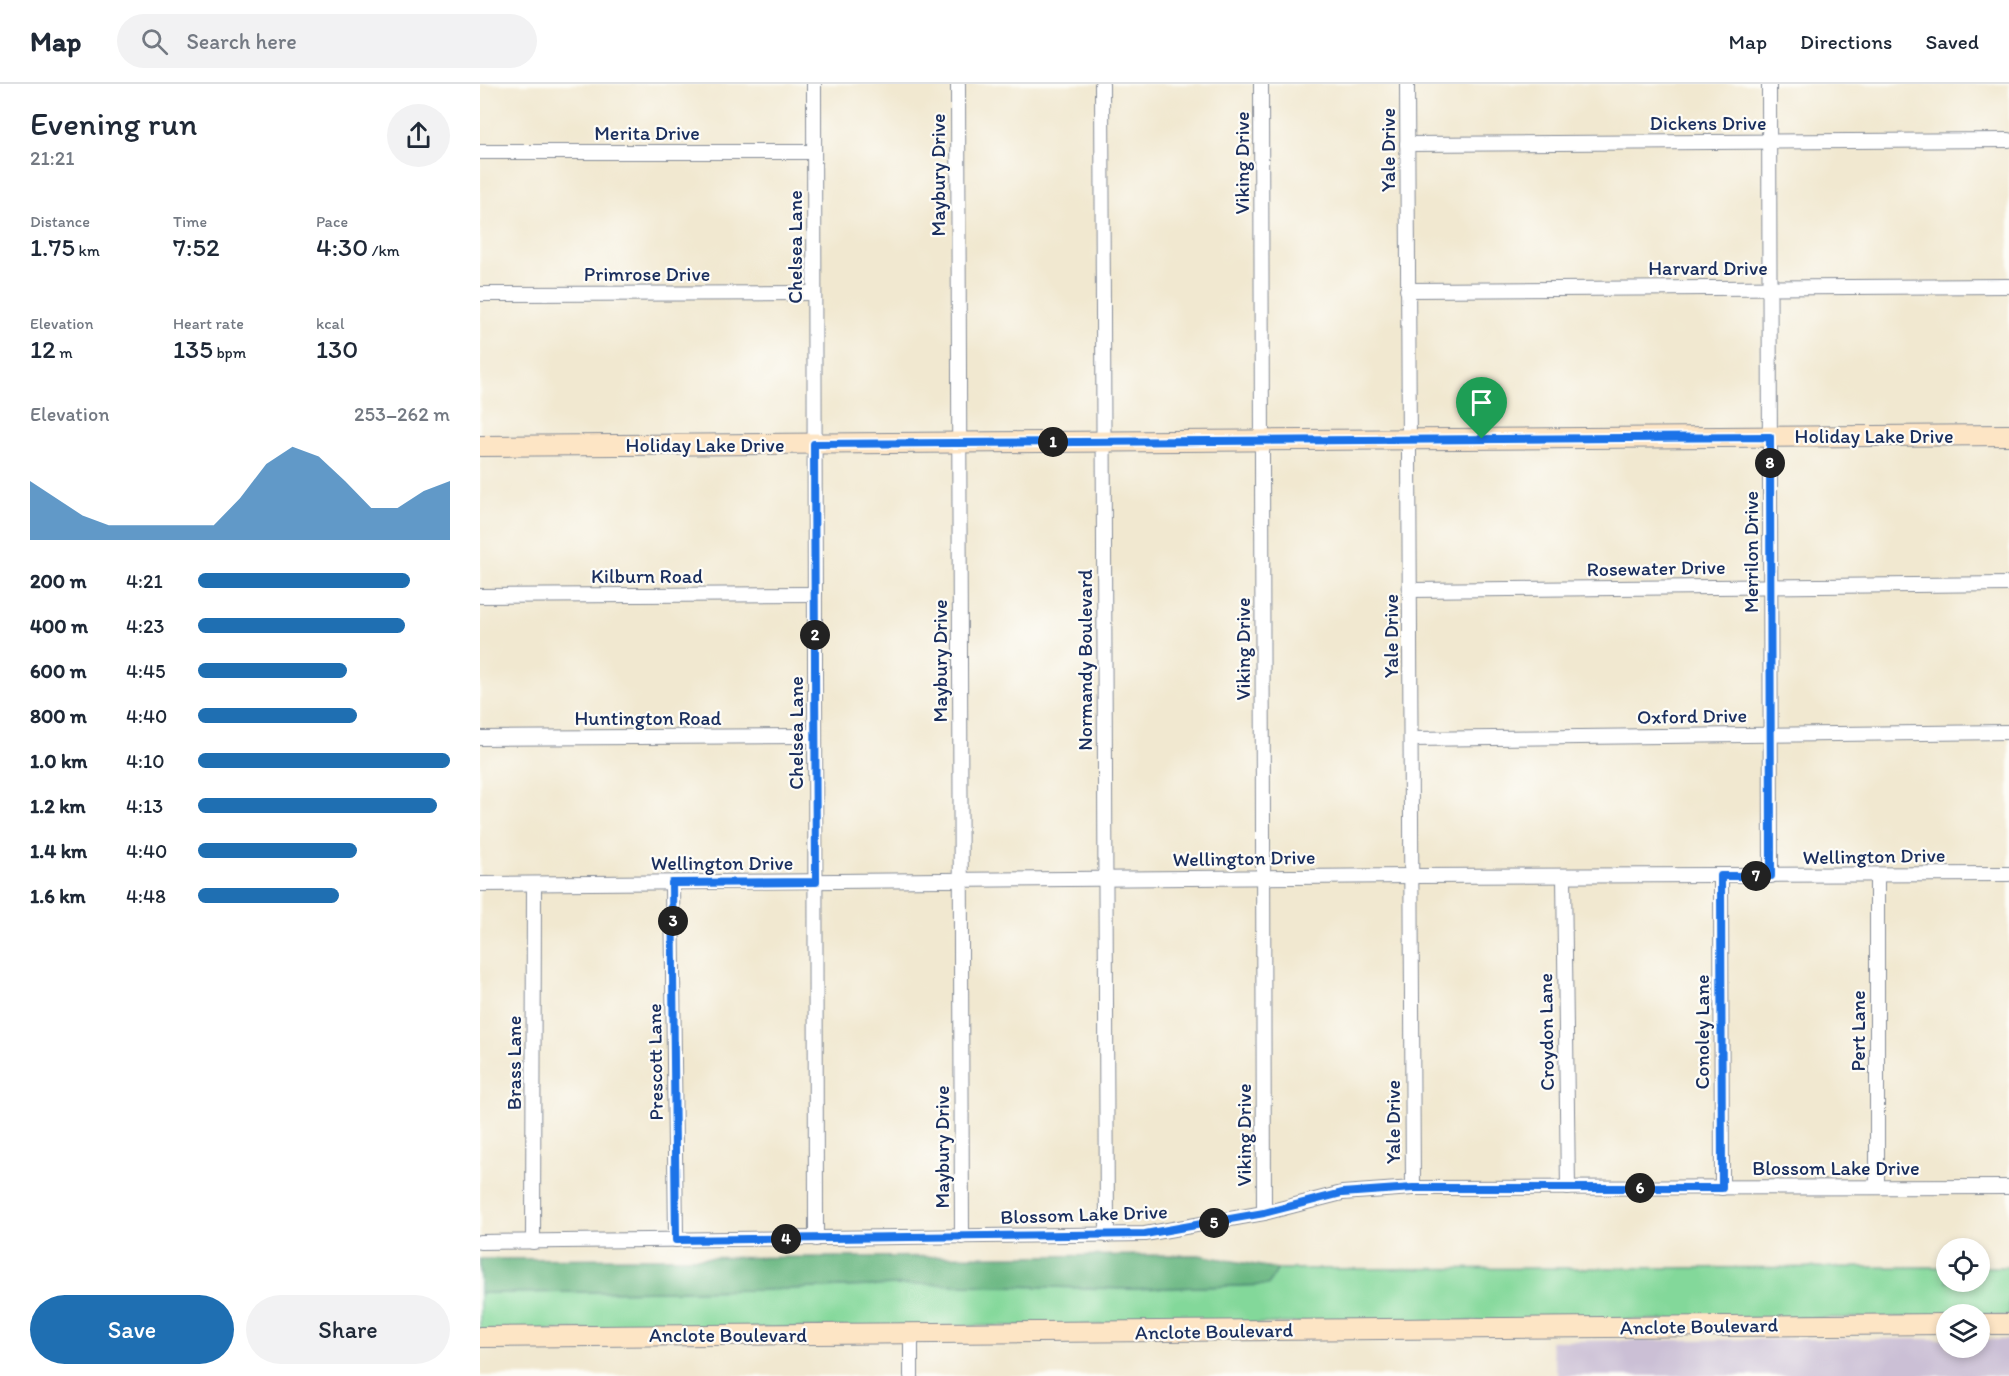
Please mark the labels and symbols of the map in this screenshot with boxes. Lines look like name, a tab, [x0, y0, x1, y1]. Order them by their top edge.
street label: Yale Drive	[1376, 108, 1400, 192]
street label: Dickens Drive	[1650, 111, 1766, 135]
street label: Viking Drive	[1230, 112, 1254, 214]
street label: Maybury Drive	[926, 113, 950, 237]
street label: Merita Drive	[594, 121, 700, 145]
street label: Chelsea Lane	[783, 190, 807, 304]
street label: Harvard Drive	[1648, 256, 1768, 280]
street label: Primrose Drive	[584, 262, 710, 286]
pin	[1456, 377, 1507, 439]
street label: Holiday Lake Drive	[1795, 424, 1953, 448]
pin: 1	[1038, 427, 1068, 457]
street label: Holiday Lake Drive	[626, 433, 784, 457]
pin: 8	[1755, 448, 1785, 478]
street label: Merrilon Drive	[1739, 491, 1763, 613]
street label: Rosewater Drive	[1586, 555, 1726, 581]
street label: Kilburn Road	[591, 564, 703, 588]
street label: Normandy Boulevard	[1073, 569, 1097, 751]
street label: Yale Drive	[1379, 594, 1403, 678]
street label: Viking Drive	[1231, 598, 1255, 700]
street label: Maybury Drive	[928, 599, 952, 723]
pin: 2	[800, 620, 830, 650]
street label: Chelsea Lane	[784, 676, 808, 790]
street label: Oxford Drive	[1637, 703, 1747, 729]
street label: Huntington Road	[575, 706, 721, 730]
street label: Wellington Drive	[1803, 843, 1945, 869]
street label: Wellington Drive	[1173, 845, 1315, 871]
street label: Wellington Drive	[651, 851, 793, 875]
pin: 7	[1741, 861, 1771, 891]
pin: 3	[658, 906, 688, 936]
street label: Croydon Lane	[1533, 973, 1559, 1091]
street label: Conoley Lane	[1690, 974, 1714, 1090]
street label: Pert Lane	[1846, 990, 1870, 1072]
street label: Prescott Lane	[642, 1003, 668, 1121]
street label: Brass Lane	[502, 1016, 526, 1110]
street label: Yale Drive	[1381, 1080, 1405, 1164]
street label: Viking Drive	[1232, 1084, 1256, 1186]
street label: Maybury Drive	[930, 1085, 954, 1209]
street label: Blossom Lake Drive	[1752, 1156, 1920, 1180]
pin: 6	[1625, 1173, 1655, 1203]
street label: Blossom Lake Drive	[1000, 1199, 1168, 1229]
pin: 5	[1199, 1208, 1229, 1238]
pin: 4	[771, 1224, 801, 1254]
street label: Anclote Boulevard	[1620, 1313, 1779, 1339]
street label: Anclote Boulevard	[1135, 1318, 1294, 1344]
street label: Anclote Boulevard	[649, 1323, 807, 1347]

